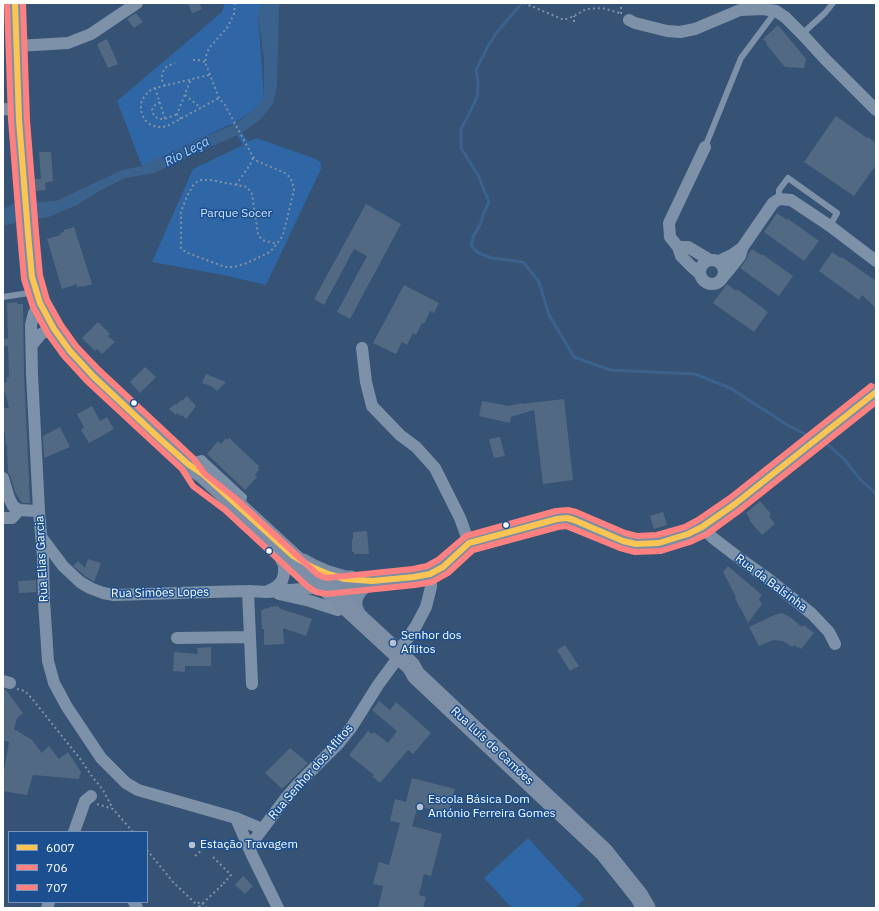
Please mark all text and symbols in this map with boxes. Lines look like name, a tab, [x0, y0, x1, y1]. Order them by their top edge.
water label: Rio Leça	[162, 134, 212, 170]
park label: Parque Socer	[200, 207, 272, 221]
unlabelled marker	[129, 398, 139, 408]
street label: Rua Elias Garcia	[33, 515, 51, 603]
unlabelled marker	[501, 520, 511, 530]
unlabelled marker	[264, 546, 274, 556]
street label: Rua da Balsinha	[732, 551, 810, 615]
street label: Rua Simões Lopes	[111, 585, 209, 601]
place label: Senhor dos Aflitos	[401, 629, 462, 657]
marker: Senhor dos Aflitos	[388, 638, 398, 648]
street label: Rua Luís de Camões	[448, 704, 536, 788]
street label: Rua Senhor dos Aflitos	[266, 721, 356, 823]
place label: Escola Básica Dom António Ferreira Gomes	[428, 793, 556, 821]
marker: Escola Básica Dom António Ferreira Gomes	[415, 802, 425, 812]
legend	[8, 831, 148, 903]
place label: Estação Travagem	[200, 838, 298, 852]
text: 6007	[46, 840, 75, 855]
marker: Estação Travagem	[187, 840, 197, 850]
text: 706	[46, 860, 68, 875]
text: 707	[46, 880, 68, 895]

